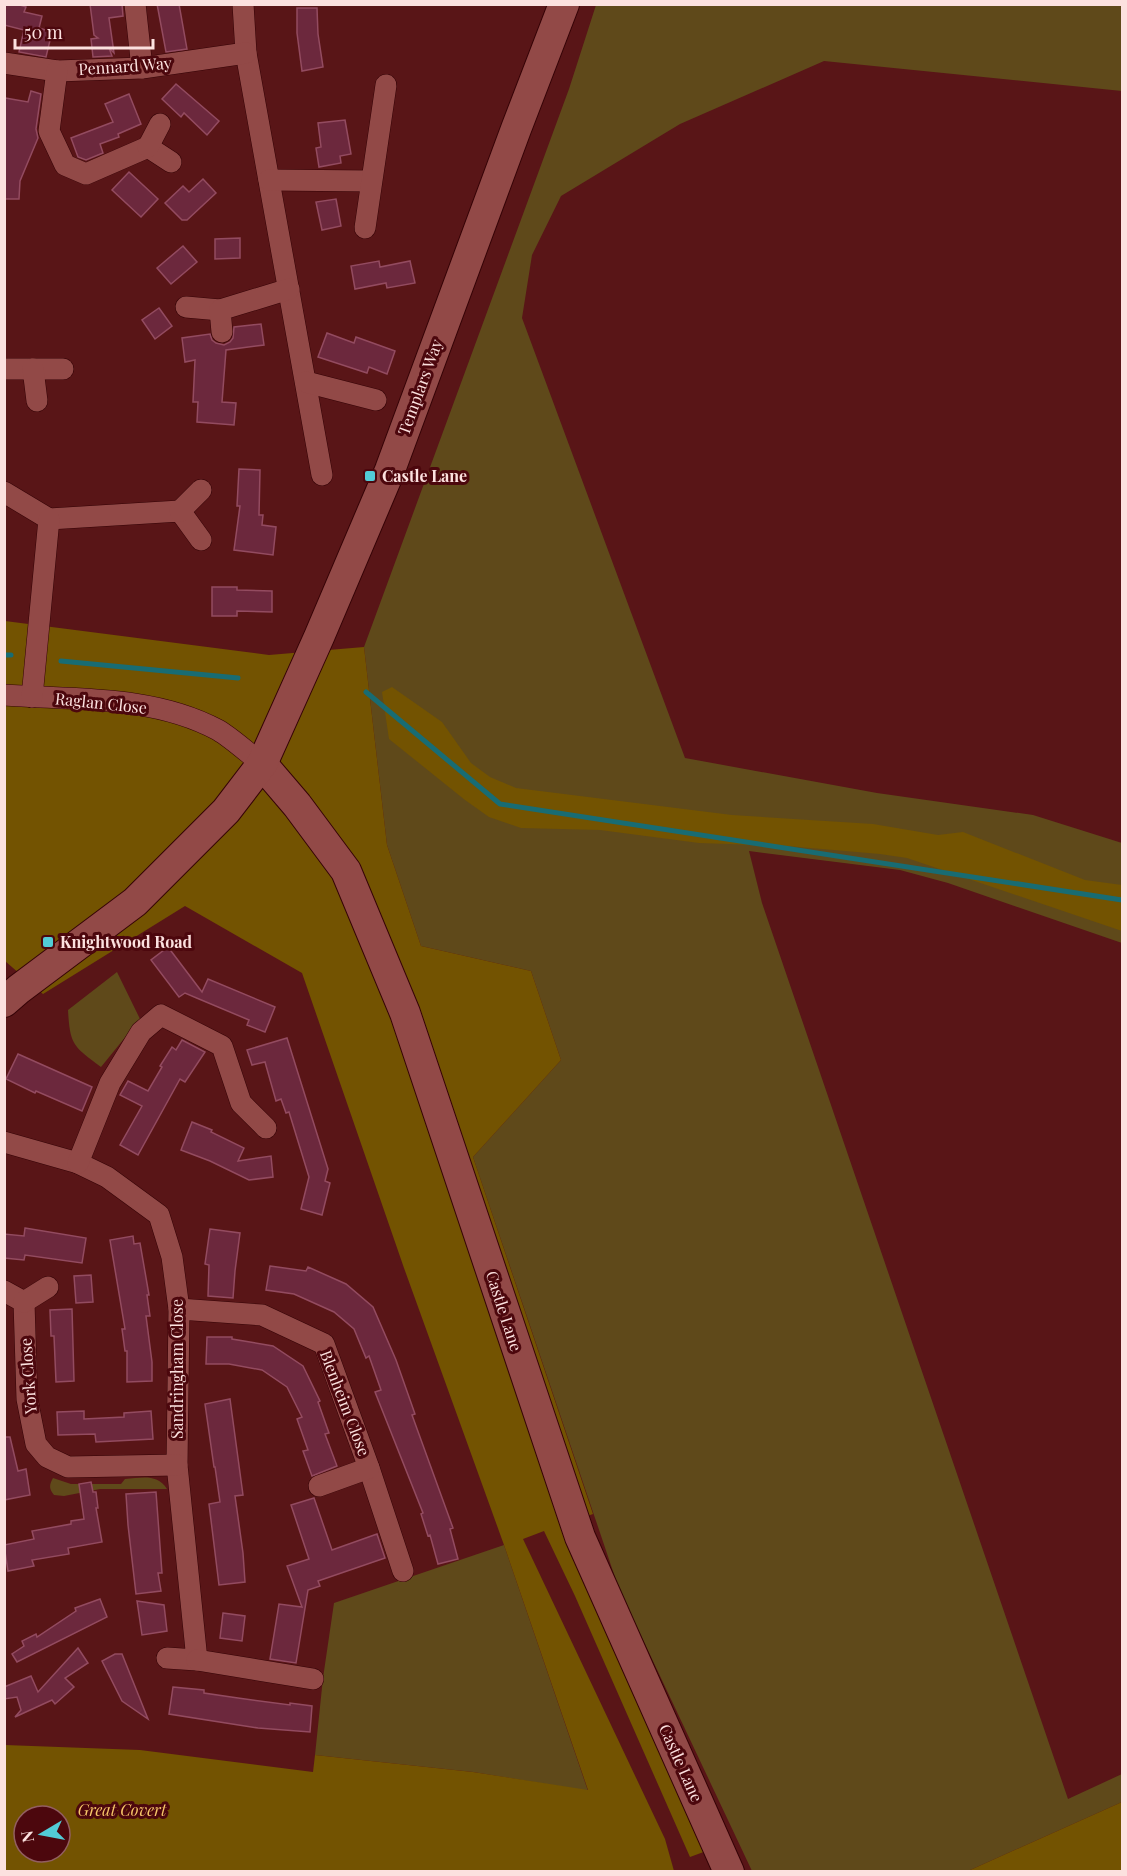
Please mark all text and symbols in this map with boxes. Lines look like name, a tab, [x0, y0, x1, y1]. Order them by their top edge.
scale bar	[15, 12, 153, 50]
text: 50 m	[24, 20, 63, 44]
street label: Pennard Way	[78, 52, 172, 79]
street label: Templars Way	[392, 336, 447, 438]
place label: Castle Lane	[382, 465, 467, 486]
marker: Castle Lane	[363, 469, 377, 483]
street label: Raglan Close	[54, 687, 148, 718]
place label: Knightwood Road	[60, 931, 193, 952]
marker: Knightwood Road	[41, 935, 55, 949]
street label: Castle Lane	[482, 1268, 527, 1354]
street label: Sandringham Close	[166, 1299, 187, 1439]
street label: York Close	[14, 1337, 41, 1416]
street label: Blenheim Close	[316, 1347, 375, 1459]
street label: Castle Lane	[655, 1720, 708, 1805]
park label: Great Covert	[78, 1799, 167, 1820]
north arrow	[12, 1804, 72, 1864]
text: N	[15, 1829, 38, 1844]

